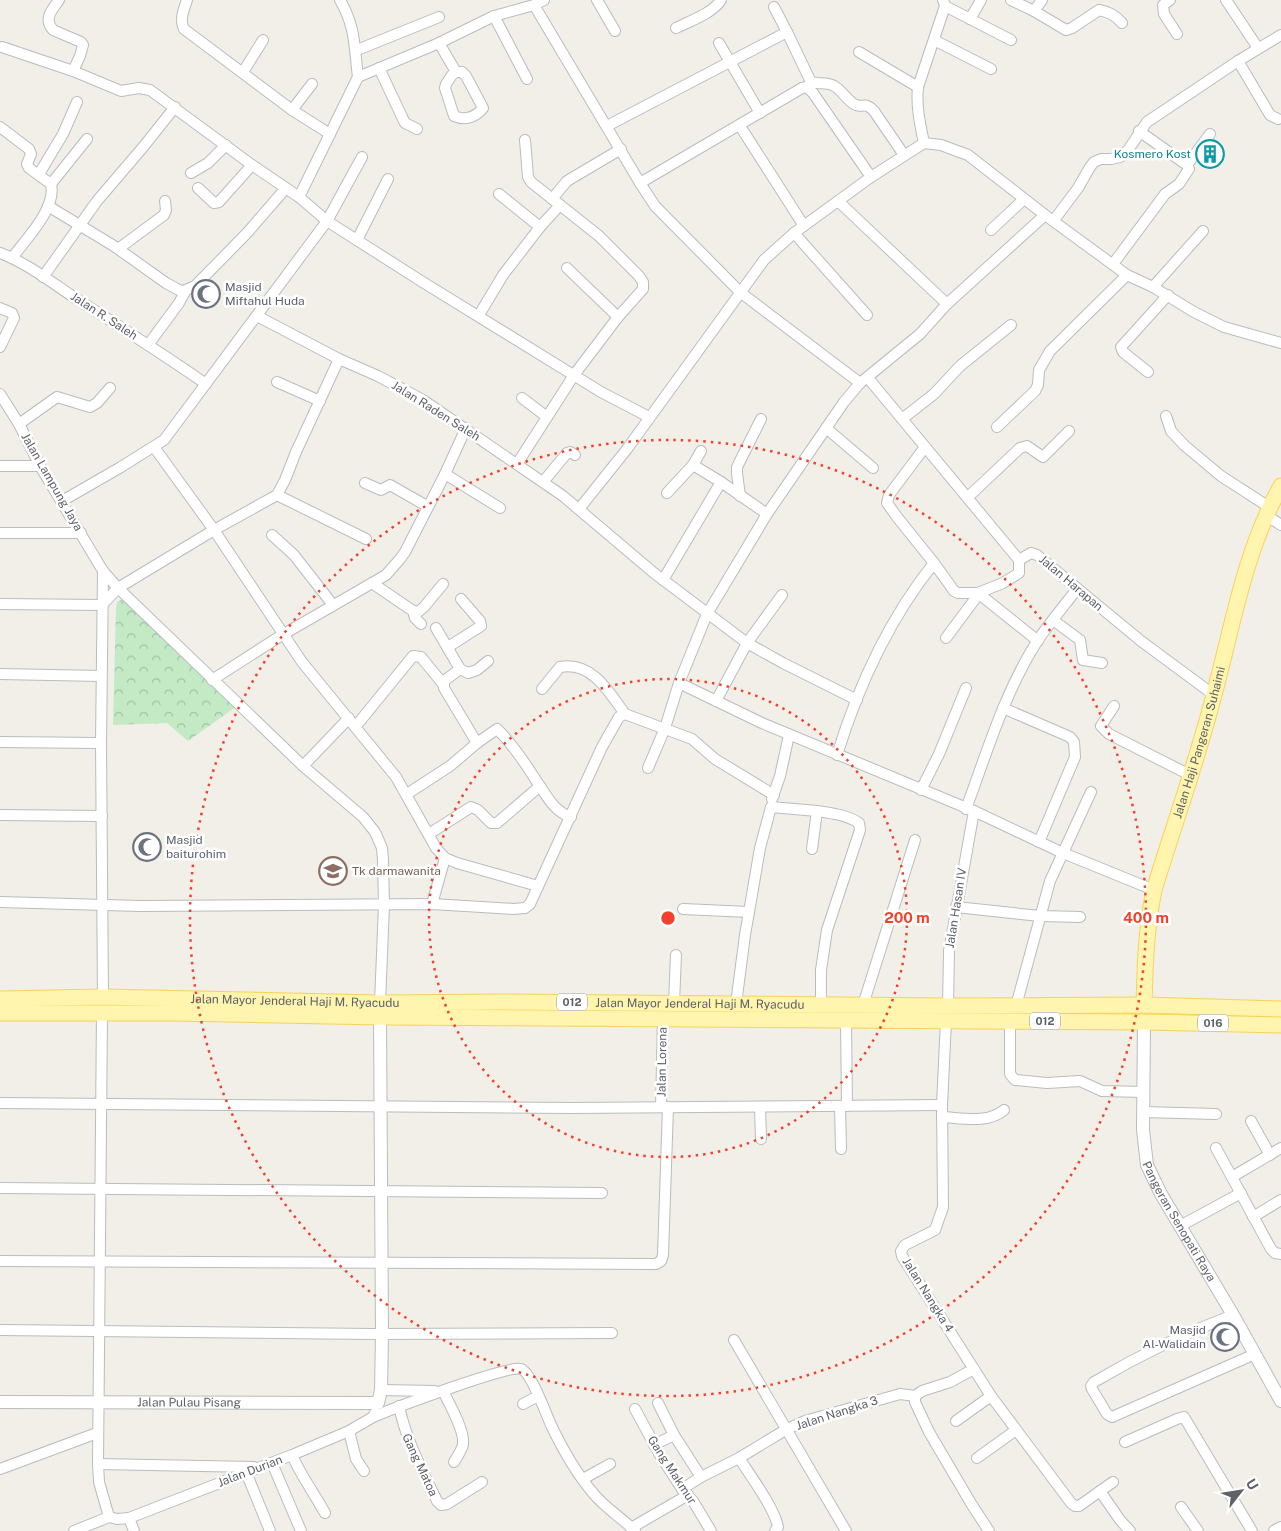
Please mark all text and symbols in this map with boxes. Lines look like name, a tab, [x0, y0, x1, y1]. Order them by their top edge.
building icon: Kosmero Kost	[1195, 139, 1225, 169]
place label: Kosmero Kost	[1114, 147, 1191, 161]
mosque icon: Masjid Miftahul Huda	[191, 279, 221, 309]
place label: Masjid Miftahul Huda	[225, 280, 305, 308]
street label: Jalan R. Saleh	[68, 289, 140, 343]
street label: Jalan Raden Saleh	[389, 378, 483, 444]
street label: Jalan Lampung Jaya	[18, 431, 86, 533]
street label: Jalan Harapan	[1036, 552, 1106, 614]
street label: Jalan Haji Pangeran Suhaimi	[1170, 665, 1228, 820]
mosque icon: Masjid baiturohim	[132, 832, 162, 862]
place label: Masjid baiturohim	[166, 833, 226, 861]
school or university icon: Tk darmawanita	[318, 856, 348, 886]
place label: Tk darmawanita	[352, 864, 441, 878]
street label: Jalan Hasan IV	[943, 867, 969, 949]
centre of rings	[659, 909, 677, 927]
text: 200 m	[884, 909, 930, 926]
text: 400 m	[1123, 909, 1169, 926]
street label: Jalan Mayor Jenderal Haji M. Ryacudu	[190, 992, 400, 1010]
road number: 012	[557, 994, 587, 1010]
street label: Jalan Mayor Jenderal Haji M. Ryacudu	[595, 996, 805, 1012]
road number: 012	[1030, 1012, 1060, 1030]
road number: 016	[1198, 1014, 1228, 1032]
street label: Jalan Lorena	[654, 1027, 670, 1097]
street label: Pangeran Senopati Raya	[1139, 1159, 1218, 1284]
street label: Jalan Nangka 4	[900, 1255, 957, 1335]
mosque icon: Masjid Al-Walidain	[1210, 1322, 1240, 1352]
place label: Masjid Al-Walidain	[1143, 1323, 1206, 1351]
street label: Jalan Nangka 3	[794, 1393, 880, 1433]
street label: Jalan Pulau Pisang	[137, 1395, 241, 1410]
street label: Gang Matoa	[399, 1431, 441, 1499]
street label: Gang Makmur	[645, 1433, 700, 1507]
street label: Jalan Durian	[216, 1452, 284, 1490]
north arrow	[1216, 1466, 1266, 1516]
text: U	[1243, 1476, 1262, 1493]

